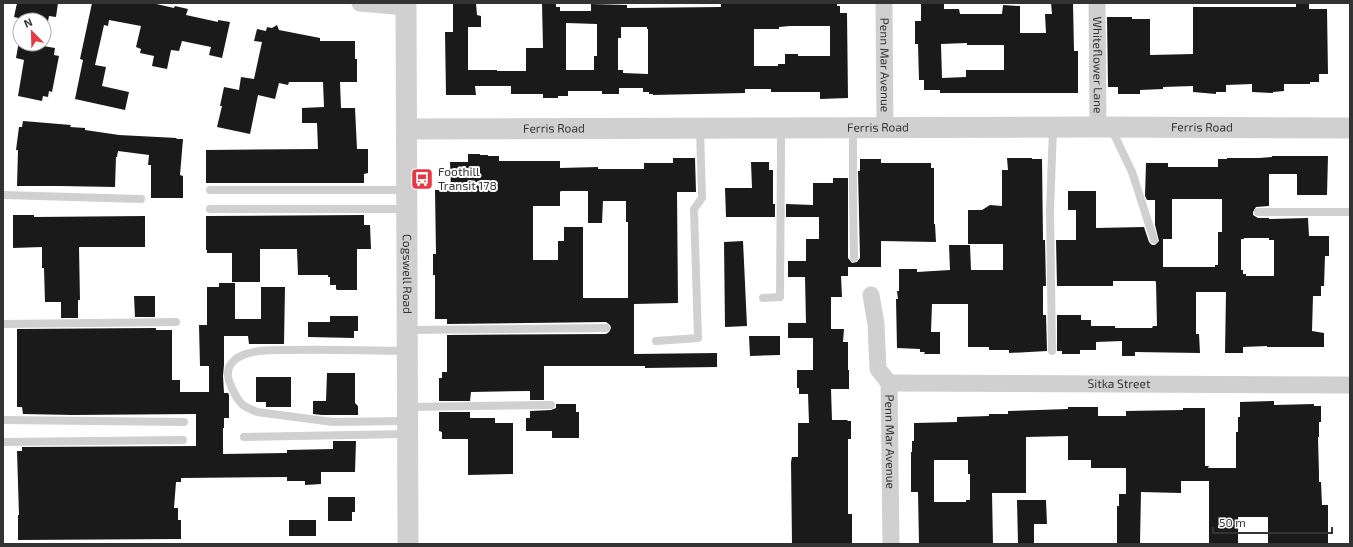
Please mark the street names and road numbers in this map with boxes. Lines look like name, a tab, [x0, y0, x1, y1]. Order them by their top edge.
street label: Whiteflower Lane	[1091, 16, 1106, 114]
street label: Penn Mar Avenue	[878, 18, 893, 112]
street label: Ferris Road	[1171, 119, 1233, 134]
street label: Ferris Road	[523, 120, 585, 135]
street label: Ferris Road	[847, 120, 909, 134]
street label: Cogswell Road	[401, 234, 415, 314]
street label: Sitka Street	[1087, 376, 1151, 390]
street label: Penn Mar Avenue	[883, 394, 898, 489]

